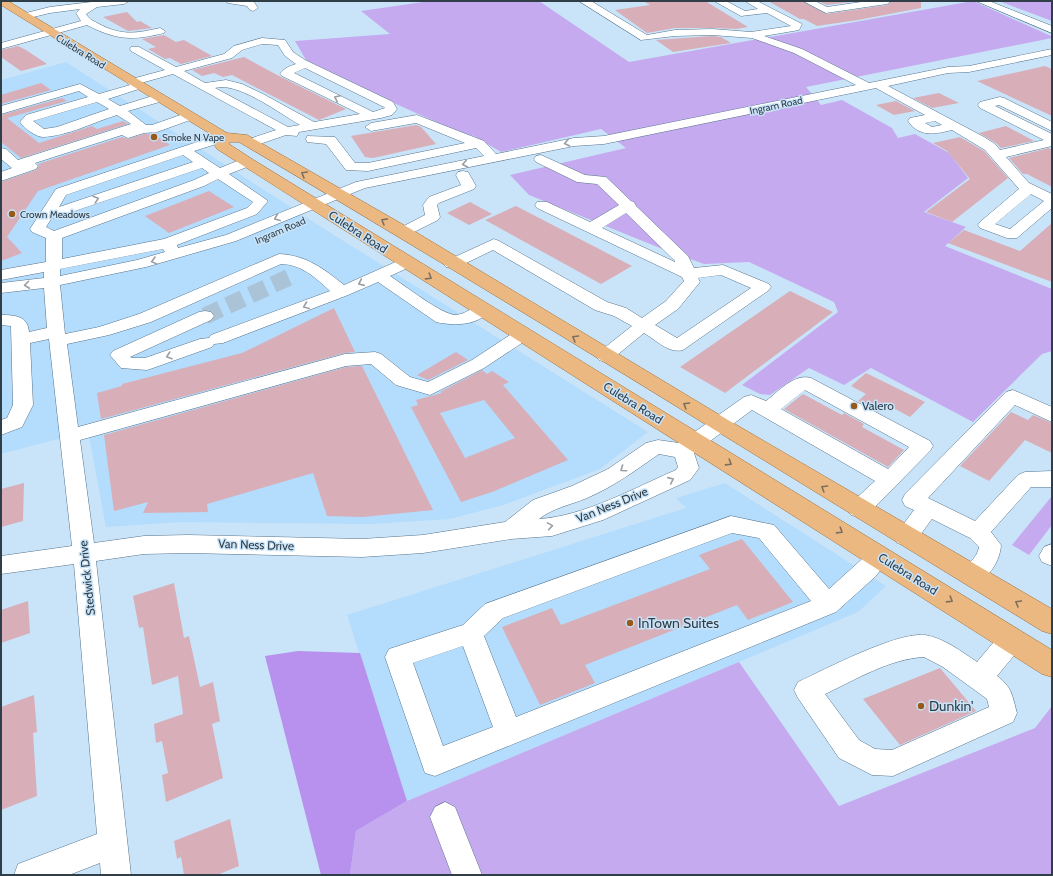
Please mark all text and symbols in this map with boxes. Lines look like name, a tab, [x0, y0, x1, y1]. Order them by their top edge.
street label: Culebra Road	[54, 31, 108, 72]
street label: Ingram Road	[749, 94, 804, 117]
one-way arrow	[333, 95, 341, 103]
place label: Smoke N Vape	[162, 131, 224, 144]
marker: Smoke N Vape	[149, 132, 159, 142]
one-way arrow	[564, 139, 570, 147]
one-way arrow	[461, 160, 468, 168]
one-way arrow	[301, 171, 308, 178]
one-way arrow	[92, 196, 99, 204]
street label: Culebra Road	[326, 207, 391, 256]
place label: Crown Meadows	[20, 208, 90, 221]
marker: Crown Meadows	[7, 209, 17, 219]
street label: Ingram Road	[253, 214, 307, 247]
one-way arrow	[273, 214, 280, 222]
one-way arrow	[381, 218, 388, 225]
one-way arrow	[151, 256, 157, 264]
one-way arrow	[425, 272, 432, 280]
one-way arrow	[358, 278, 366, 286]
one-way arrow	[24, 280, 30, 289]
one-way arrow	[302, 301, 309, 309]
one-way arrow	[572, 335, 579, 343]
one-way arrow	[165, 352, 172, 360]
street label: Culebra Road	[601, 378, 666, 427]
place label: Valero	[862, 398, 894, 413]
marker: Valero	[849, 401, 859, 411]
one-way arrow	[683, 403, 690, 410]
one-way arrow	[725, 458, 732, 465]
one-way arrow	[620, 464, 627, 472]
one-way arrow	[667, 477, 674, 485]
street label: Van Ness Drive	[574, 483, 650, 526]
one-way arrow	[821, 485, 828, 492]
one-way arrow	[547, 522, 553, 531]
one-way arrow	[835, 527, 842, 534]
street label: Van Ness Drive	[218, 536, 294, 553]
street label: Stedwick Drive	[75, 540, 98, 616]
street label: Culebra Road	[876, 549, 941, 598]
one-way arrow	[946, 595, 953, 603]
one-way arrow	[1015, 600, 1022, 607]
place label: InTown Suites	[638, 614, 719, 632]
marker: InTown Suites	[625, 618, 635, 628]
place label: Dunkin'	[929, 697, 973, 715]
marker: Dunkin'	[916, 701, 926, 711]

